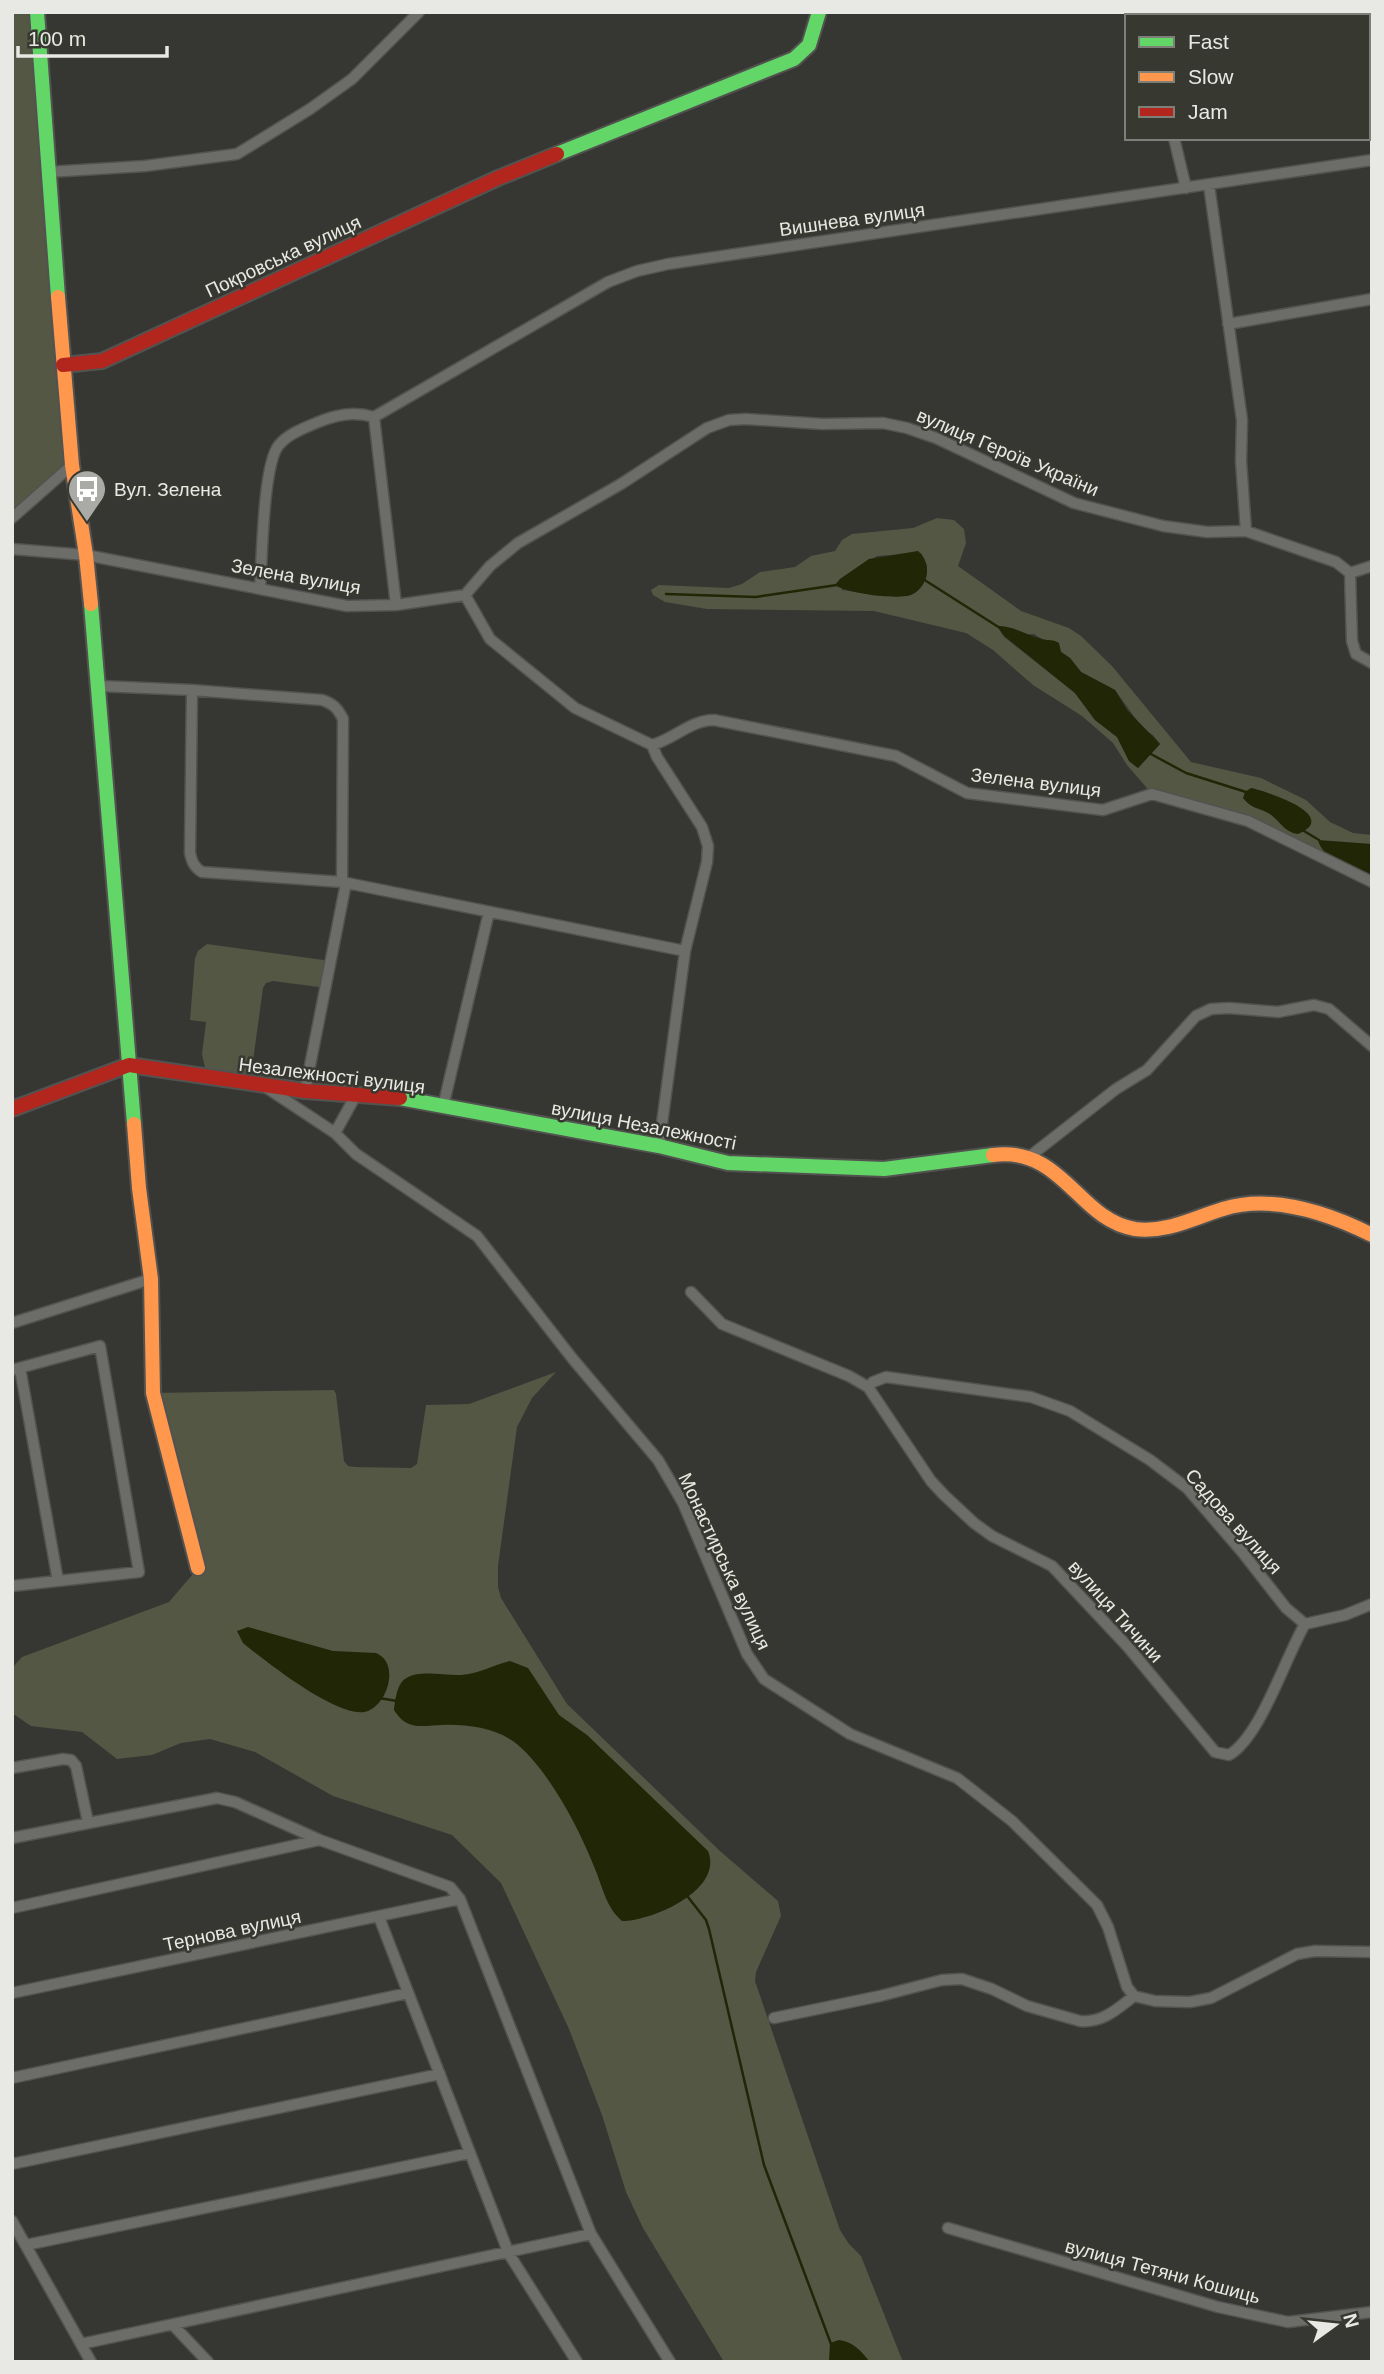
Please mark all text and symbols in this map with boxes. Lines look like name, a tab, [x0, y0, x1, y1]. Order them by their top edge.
scale bar	[18, 14, 166, 58]
legend	[1125, 14, 1370, 140]
text: 100 m	[28, 27, 86, 50]
text: Fast	[1188, 30, 1229, 53]
text: Slow	[1188, 65, 1234, 88]
text: Jam	[1188, 100, 1228, 123]
street label: Вишнева вулиця	[778, 199, 926, 240]
street label: Покровська вулиця	[202, 211, 364, 302]
street label: вулиця Героїв України	[914, 405, 1102, 500]
bus stop icon: Вул. Зелена	[66, 468, 108, 523]
place label: Вул. Зелена	[114, 479, 222, 500]
street label: Зелена вулиця	[230, 555, 362, 598]
street label: Зелена вулиця	[970, 764, 1102, 801]
street label: Незалежності вулиця	[238, 1054, 426, 1097]
street label: вулиця Незалежності	[550, 1097, 738, 1154]
street label: Садова вулиця	[1181, 1465, 1286, 1578]
street label: Монастирська вулиця	[674, 1469, 775, 1653]
street label: вулиця Тичини	[1064, 1556, 1167, 1667]
street label: Тернова вулиця	[161, 1906, 303, 1955]
street label: вулиця Тетяни Кошиць	[1063, 2235, 1263, 2308]
north arrow	[1300, 2290, 1370, 2360]
text: N	[1339, 2311, 1363, 2330]

